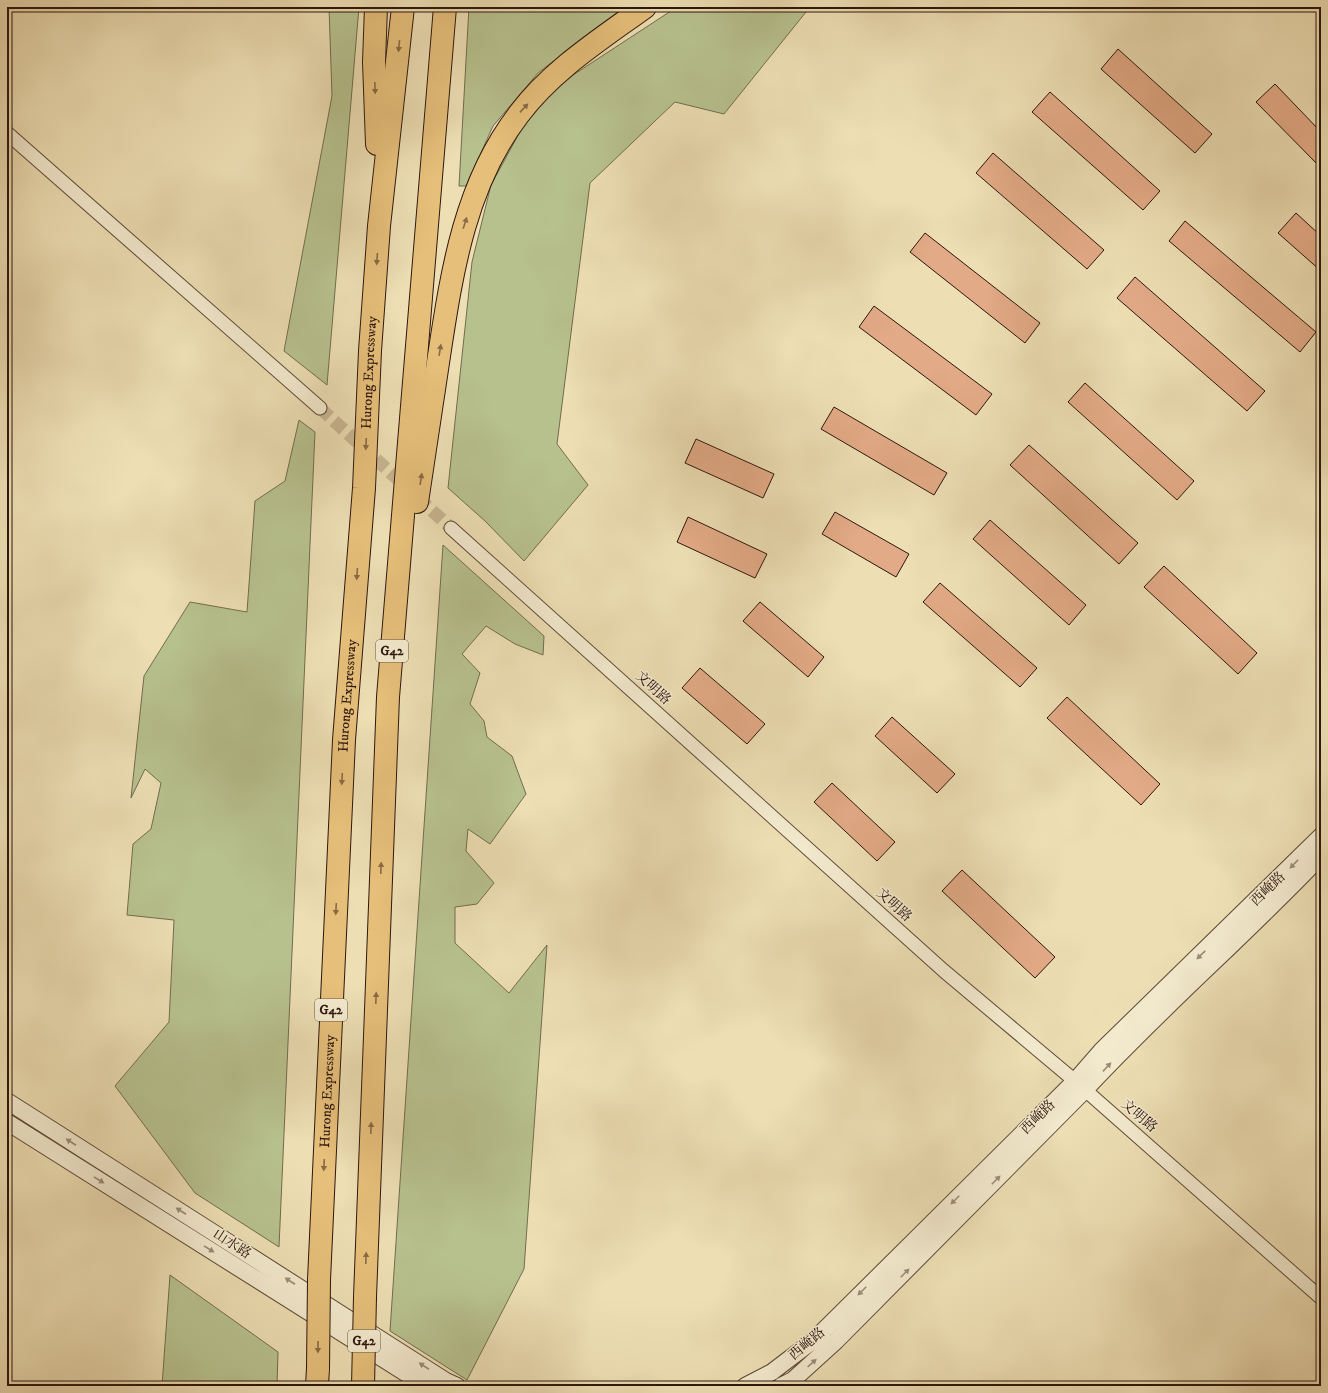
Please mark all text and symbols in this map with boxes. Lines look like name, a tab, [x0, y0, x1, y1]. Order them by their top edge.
one-way arrow	[395, 40, 402, 52]
one-way arrow	[372, 82, 378, 95]
one-way arrow	[519, 103, 529, 113]
one-way arrow	[462, 217, 468, 229]
one-way arrow	[373, 253, 380, 265]
street label: Hurong Expressway	[358, 315, 382, 429]
one-way arrow	[437, 344, 443, 356]
one-way arrow	[362, 438, 369, 450]
one-way arrow	[418, 473, 424, 485]
one-way arrow	[354, 568, 361, 580]
street label: Hurong Expressway	[334, 638, 361, 753]
road number: G42	[376, 640, 408, 662]
street label: 文明路	[631, 667, 675, 709]
one-way arrow	[339, 773, 346, 785]
one-way arrow	[1289, 859, 1299, 869]
one-way arrow	[378, 861, 384, 874]
street label: 西崦路	[1247, 868, 1289, 910]
street label: 文明路	[872, 884, 916, 926]
one-way arrow	[333, 903, 339, 916]
one-way arrow	[1196, 950, 1206, 959]
one-way arrow	[373, 991, 379, 1004]
road number: G42	[315, 999, 347, 1021]
street label: Hurong Expressway	[316, 1034, 339, 1148]
one-way arrow	[1102, 1062, 1111, 1072]
street label: 文明路	[1117, 1095, 1161, 1137]
street label: 西崦路	[1017, 1096, 1059, 1138]
one-way arrow	[368, 1121, 374, 1134]
one-way arrow	[65, 1138, 77, 1145]
one-way arrow	[320, 1159, 327, 1171]
one-way arrow	[991, 1175, 1001, 1185]
one-way arrow	[94, 1176, 104, 1184]
one-way arrow	[950, 1195, 960, 1205]
one-way arrow	[175, 1208, 187, 1215]
street label: 山水路	[209, 1225, 255, 1263]
one-way arrow	[204, 1245, 215, 1253]
one-way arrow	[363, 1251, 369, 1264]
one-way arrow	[900, 1268, 910, 1277]
one-way arrow	[284, 1278, 296, 1285]
one-way arrow	[857, 1286, 867, 1296]
street label: 西崦路	[785, 1324, 829, 1364]
road number: G42	[348, 1330, 380, 1352]
one-way arrow	[315, 1341, 321, 1354]
one-way arrow	[807, 1359, 817, 1368]
one-way arrow	[418, 1363, 429, 1370]

